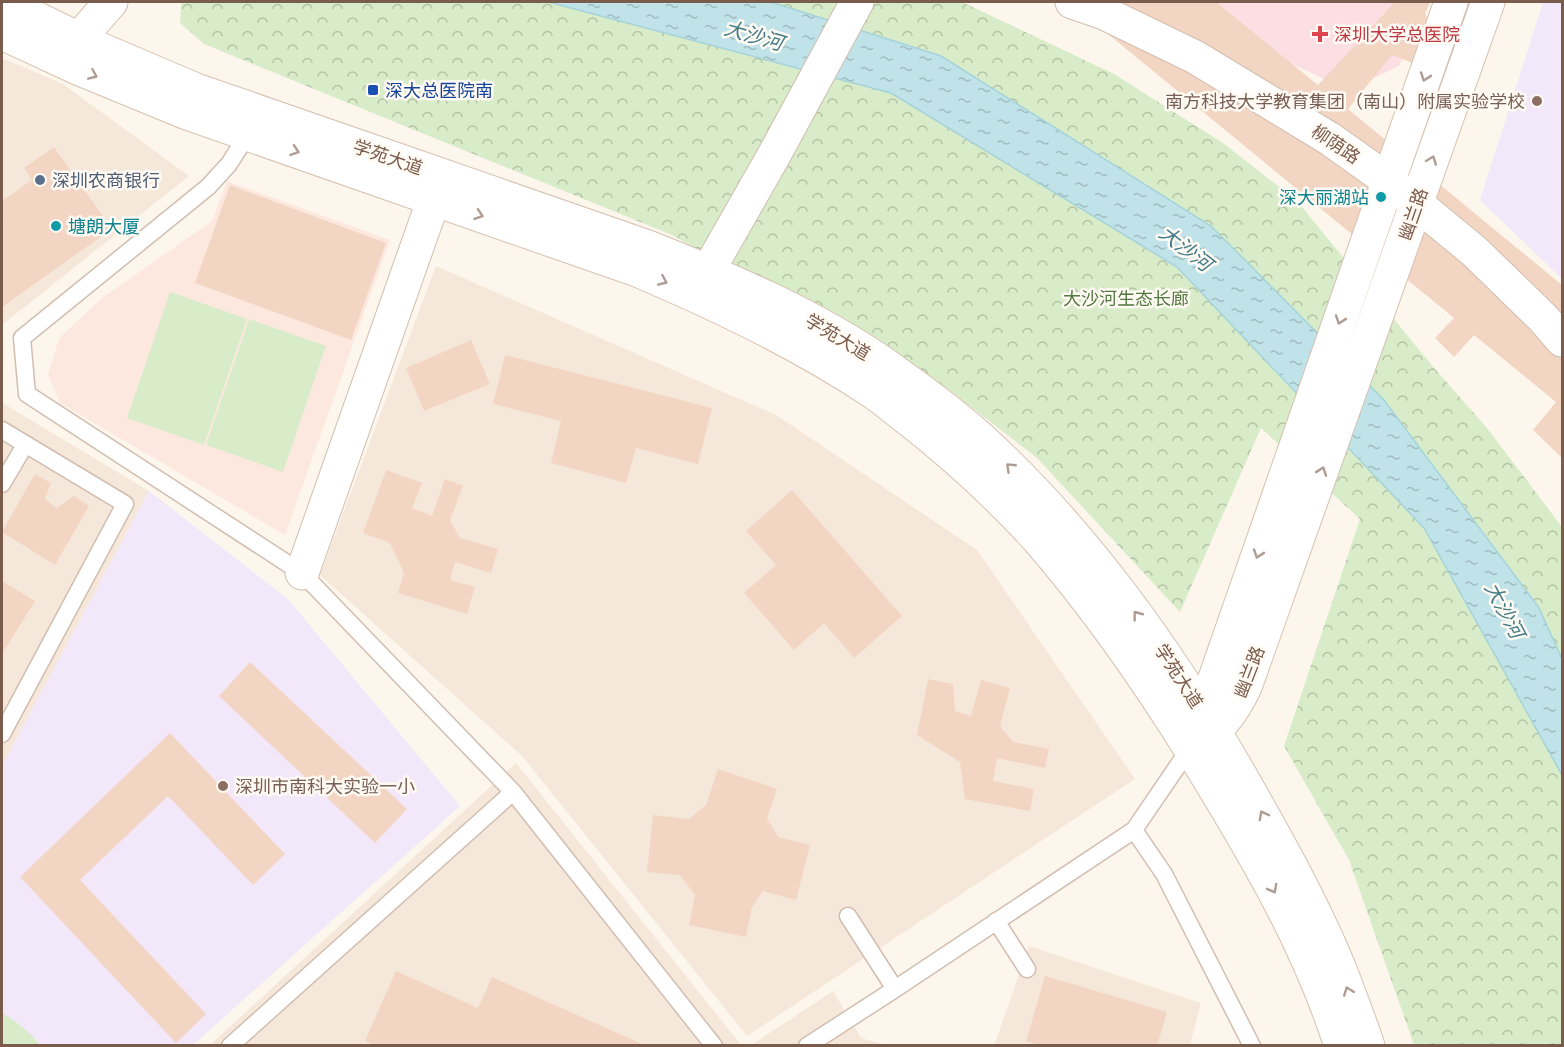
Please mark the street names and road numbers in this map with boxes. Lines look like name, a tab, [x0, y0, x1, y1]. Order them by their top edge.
street label: 柳荫路	[1307, 119, 1365, 169]
street label: 学苑大道	[350, 134, 426, 180]
street label: 幽兰路	[1393, 185, 1433, 243]
street label: 学苑大道	[801, 309, 875, 365]
street label: 学苑大道	[1150, 640, 1208, 712]
street label: 幽兰路	[1229, 643, 1269, 701]

